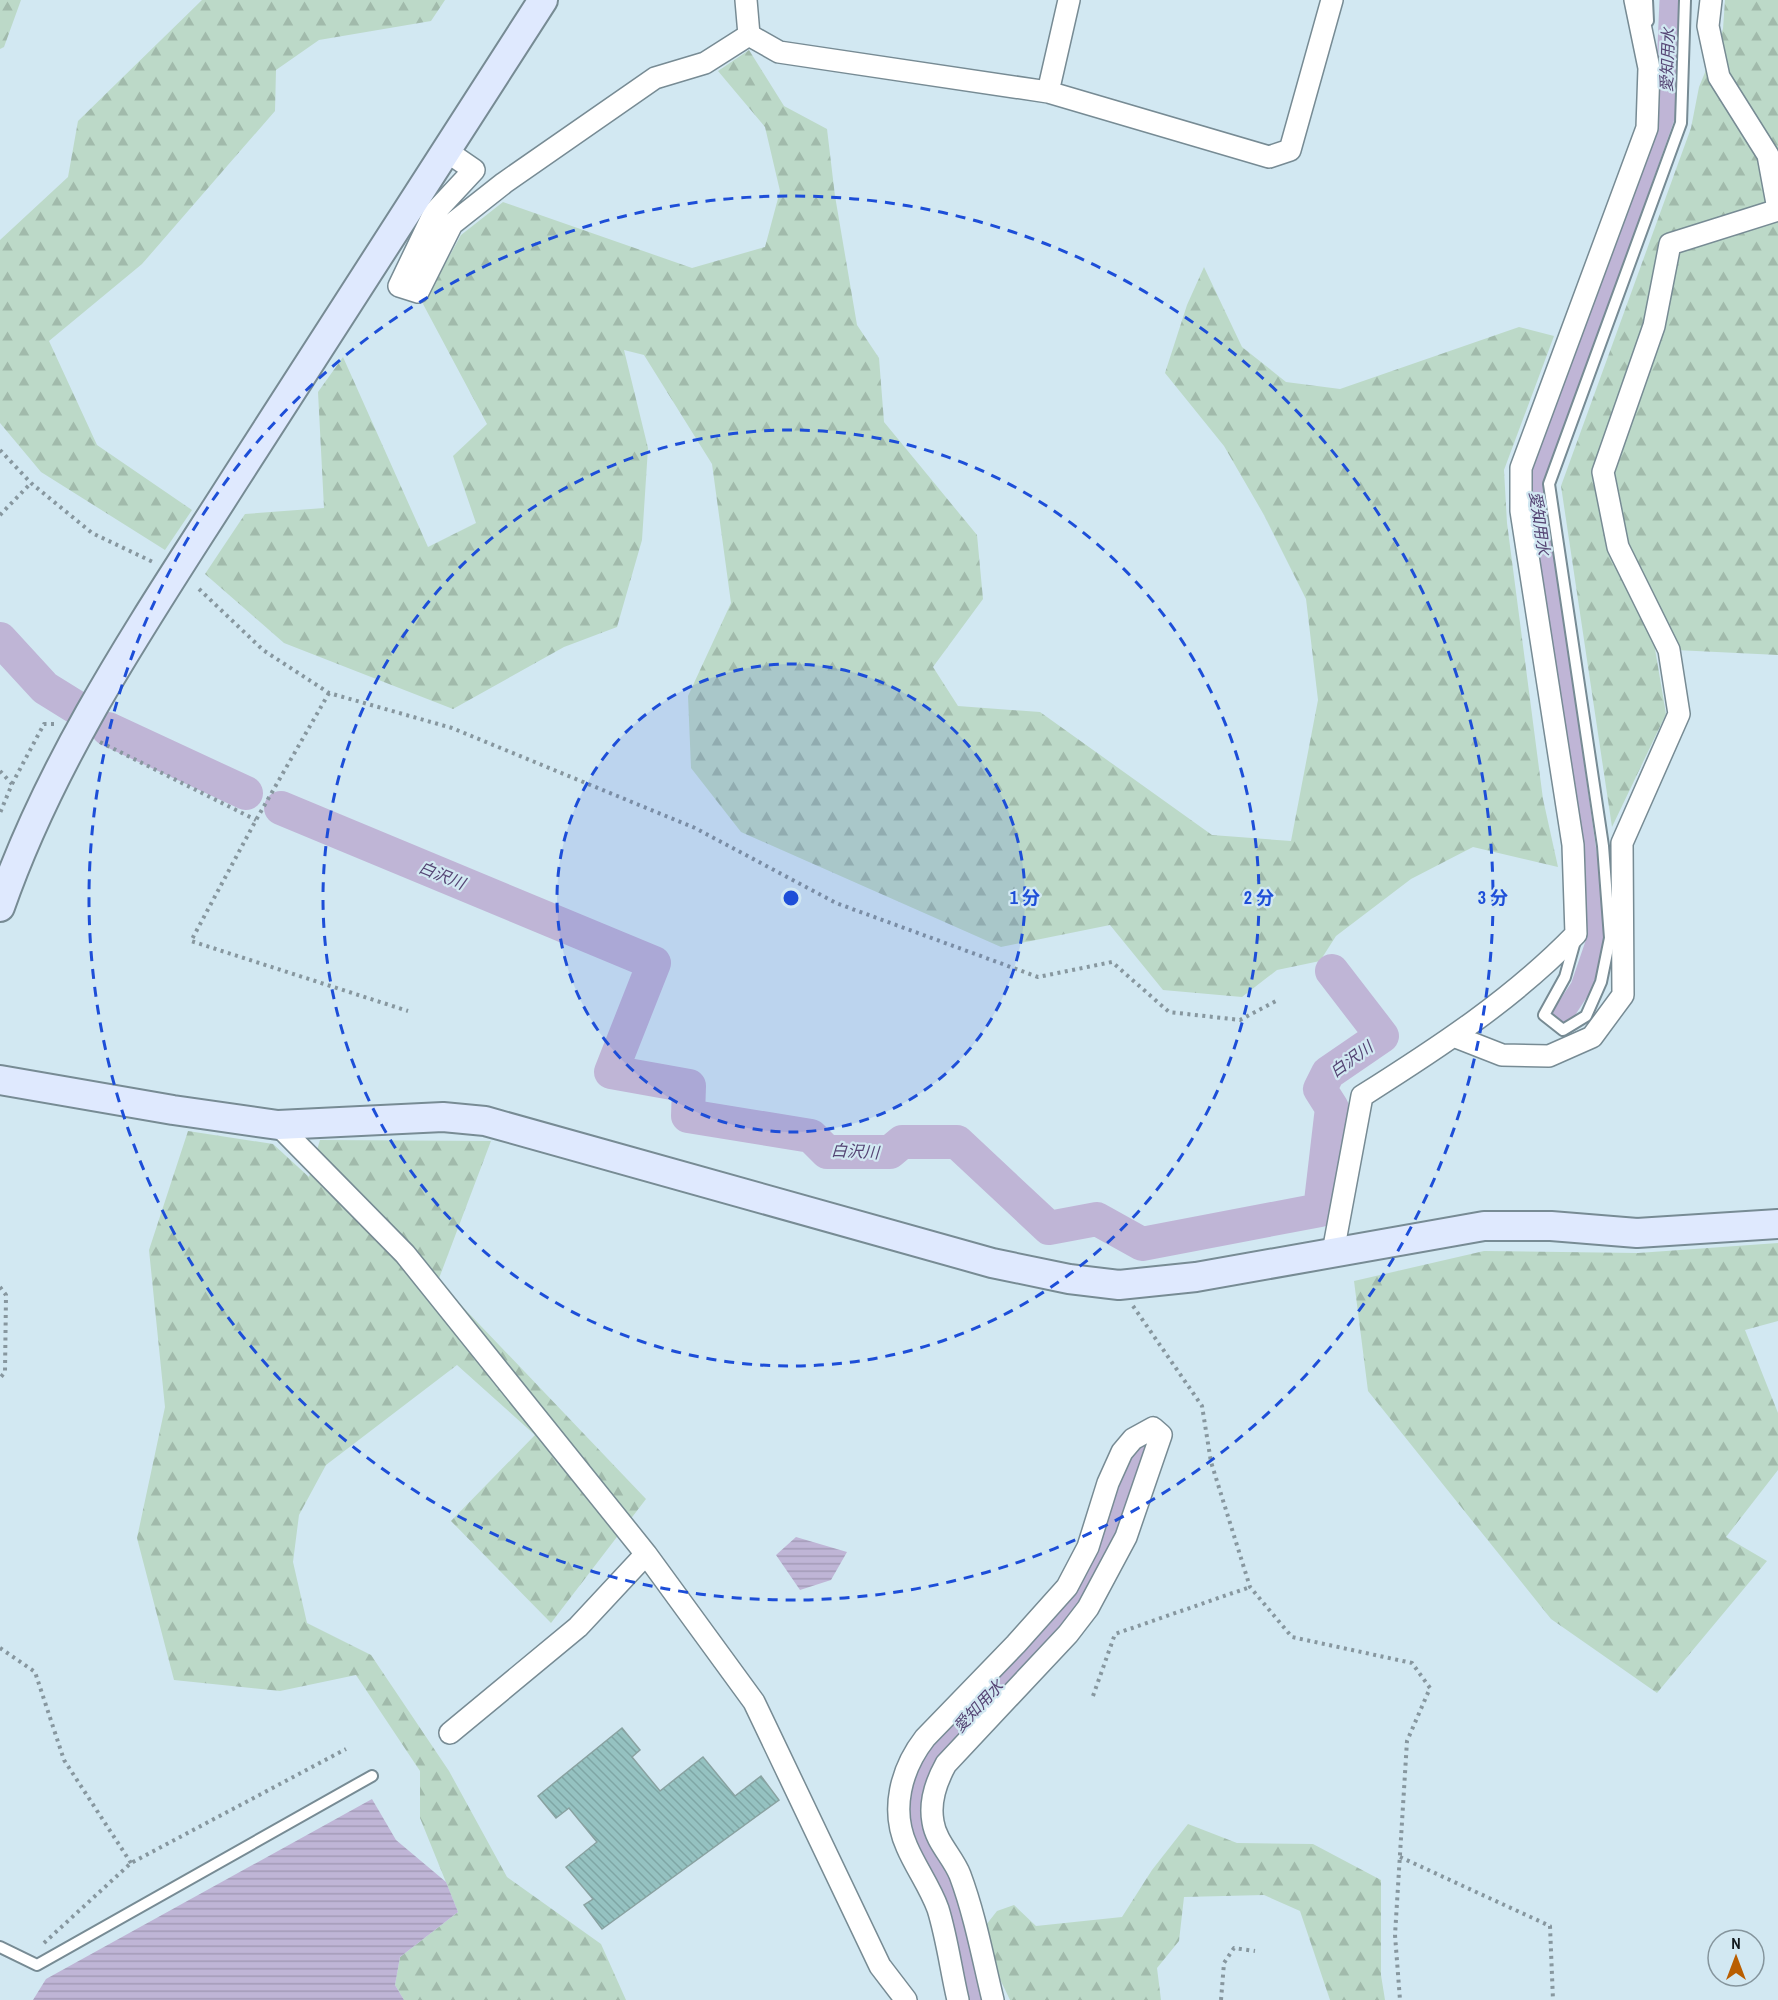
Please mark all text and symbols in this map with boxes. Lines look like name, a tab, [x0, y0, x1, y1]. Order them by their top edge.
water label: 愛知用水	[1655, 26, 1679, 92]
water label: 愛知用水	[1525, 490, 1556, 558]
water label: 白沢川	[416, 856, 470, 895]
text: 1 分	[1010, 885, 1040, 910]
text: 2 分	[1244, 885, 1274, 910]
text: 3 分	[1478, 885, 1508, 910]
centre of rings	[781, 888, 801, 908]
water label: 白沢川	[1325, 1035, 1378, 1082]
water label: 白沢川	[830, 1139, 882, 1163]
water label: 愛知用水	[948, 1674, 1009, 1737]
north arrow	[1706, 1928, 1766, 1988]
text: N	[1731, 1932, 1741, 1954]

